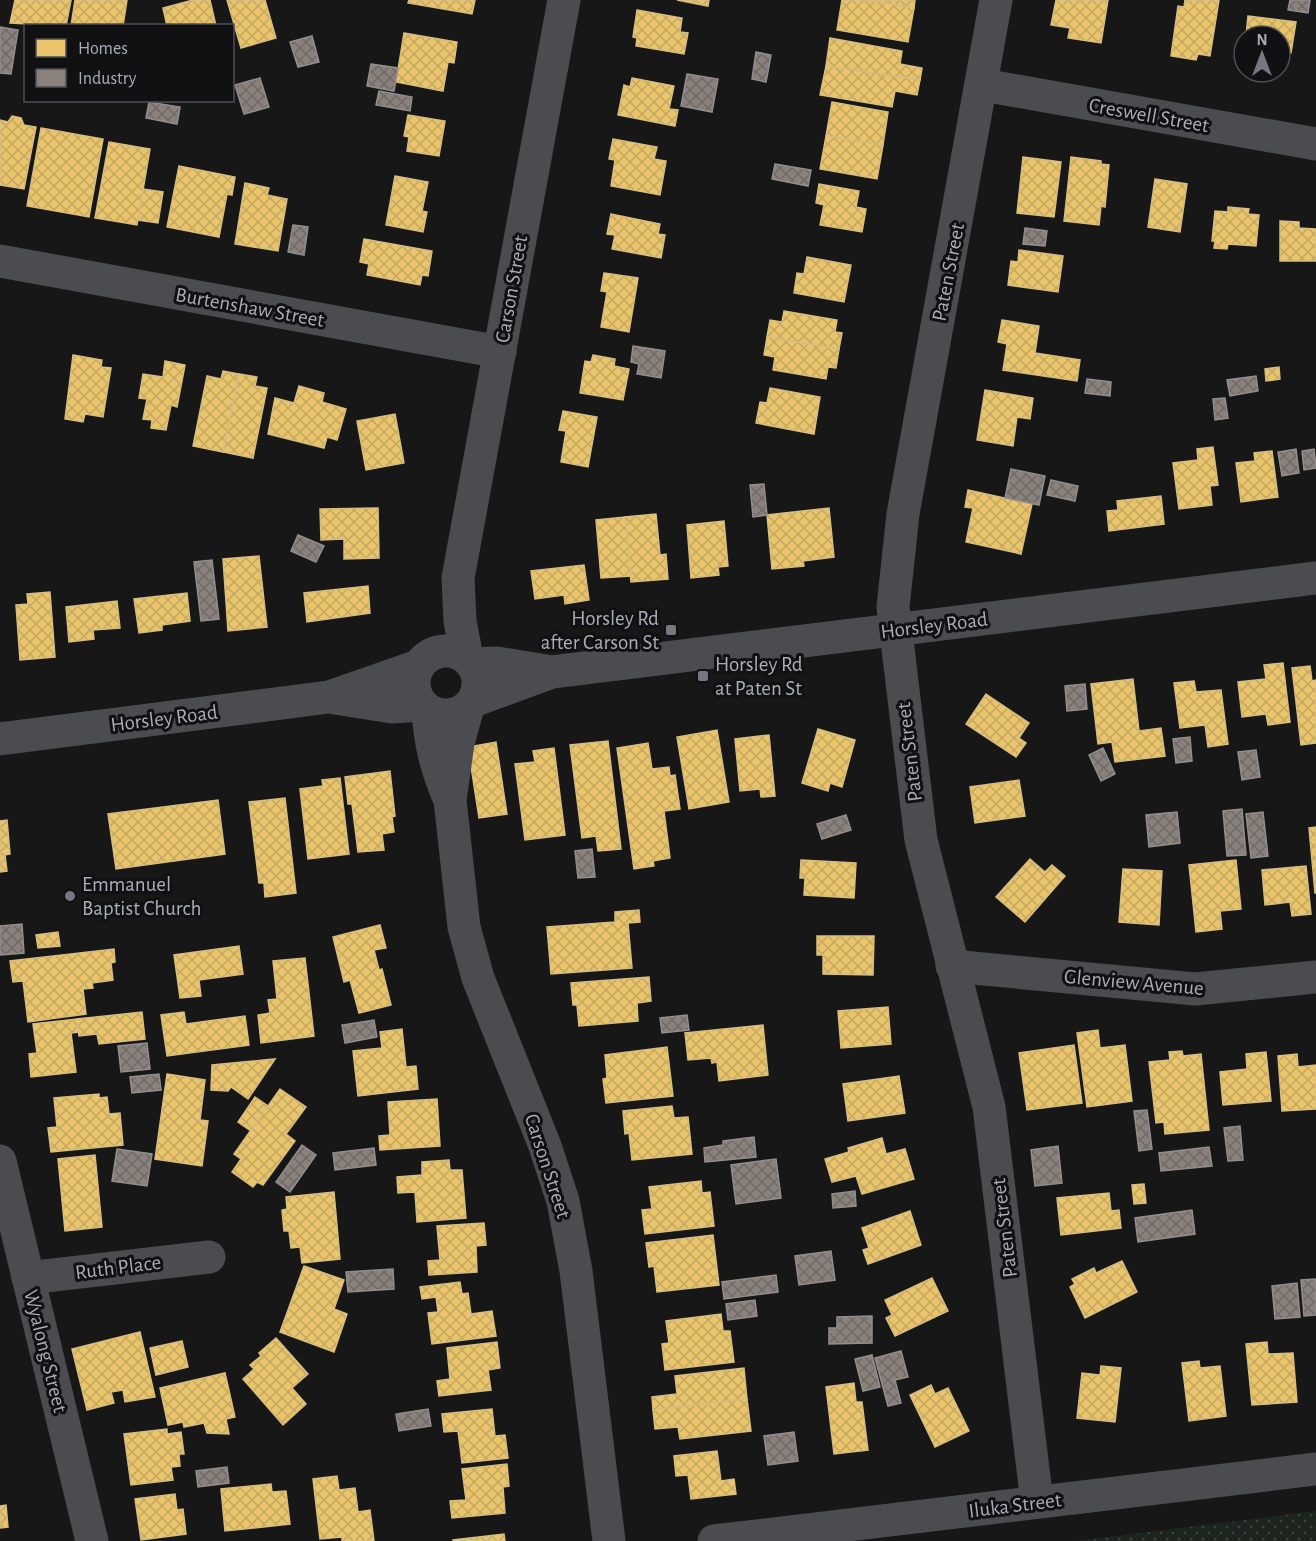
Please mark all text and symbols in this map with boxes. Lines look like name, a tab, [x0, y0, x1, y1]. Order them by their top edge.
legend	[24, 24, 234, 102]
north arrow	[1232, 24, 1292, 84]
text: N	[1256, 32, 1268, 48]
text: Homes	[78, 40, 128, 58]
text: Industry	[78, 70, 137, 88]
street label: Creswell Street	[1087, 95, 1211, 136]
street label: Paten Street	[929, 221, 968, 323]
street label: Carson Street	[492, 233, 531, 344]
street label: Burtenshaw Street	[174, 284, 326, 331]
place label: Horsley Rd after Carson St	[541, 608, 659, 653]
street label: Horsley Road	[879, 608, 989, 642]
marker: Horsley Rd after Carson St	[664, 623, 678, 637]
place label: Horsley Rd at Paten St	[715, 654, 803, 699]
marker: Horsley Rd at Paten St	[696, 669, 710, 683]
street label: Horsley Road	[109, 701, 219, 735]
street label: Paten Street	[893, 701, 926, 803]
place label: Emmanuel Baptist Church	[82, 874, 202, 919]
marker: Emmanuel Baptist Church	[63, 889, 77, 903]
street label: Glenview Avenue	[1063, 966, 1205, 999]
street label: Carson Street	[521, 1111, 574, 1221]
street label: Paten Street	[988, 1177, 1021, 1279]
street label: Ruth Place	[74, 1252, 162, 1283]
street label: Wyalong Street	[20, 1288, 71, 1415]
street label: Iluka Street	[968, 1489, 1063, 1522]

